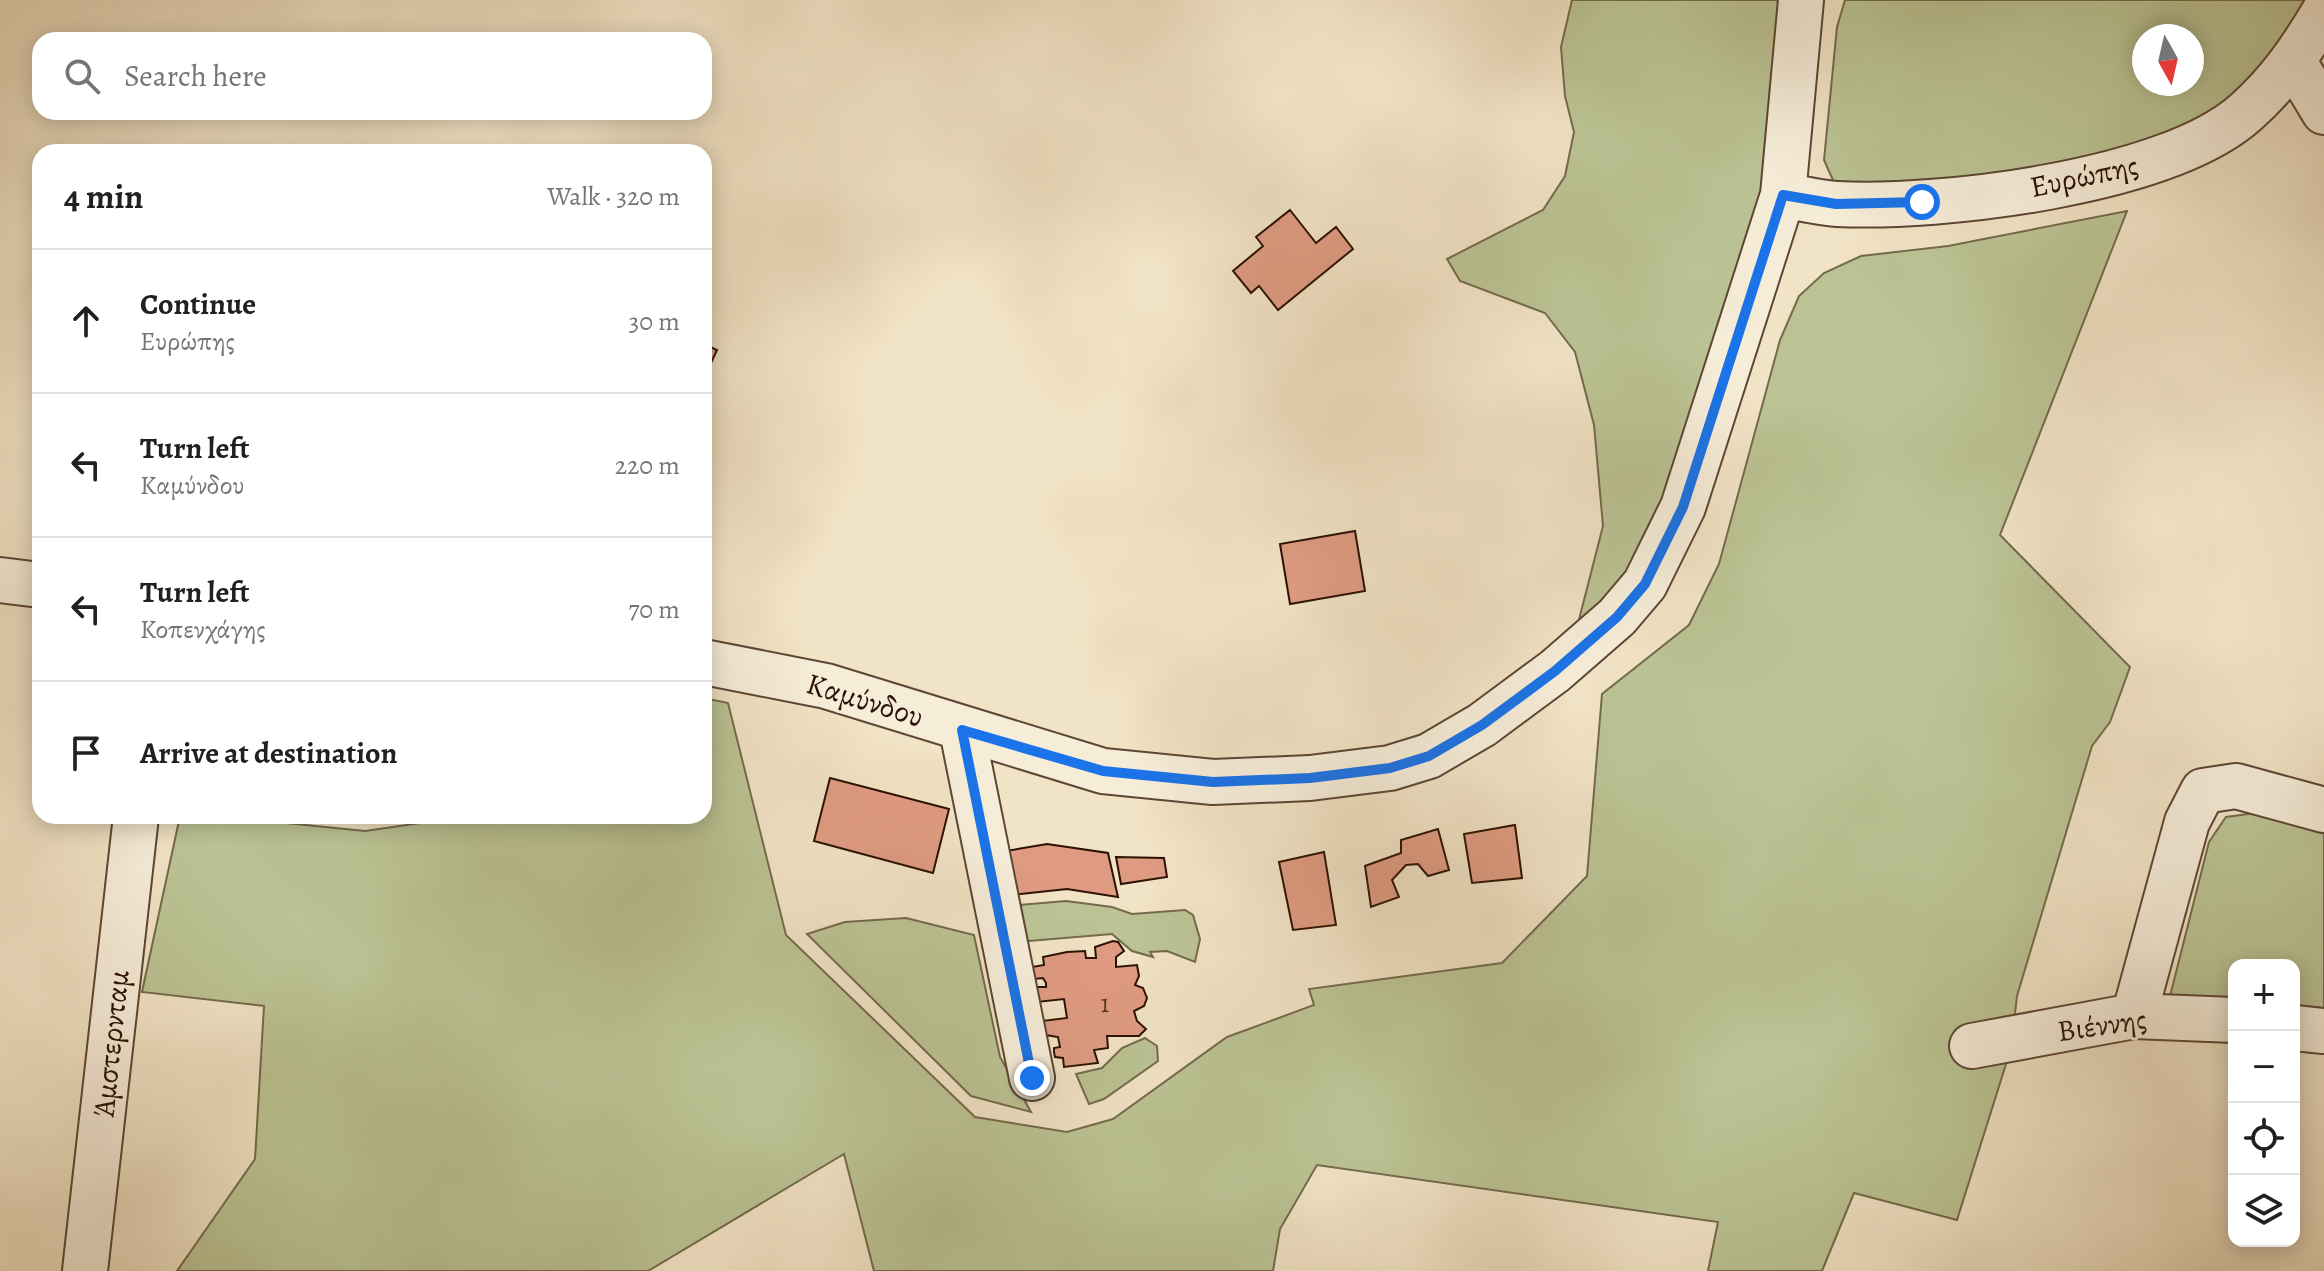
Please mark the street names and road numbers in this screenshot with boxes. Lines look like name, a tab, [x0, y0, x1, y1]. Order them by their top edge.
street label: Ευρώπης	[2026, 145, 2142, 207]
street label: Καμύνδου	[802, 663, 928, 737]
street label: Άμστερνταμ	[83, 967, 139, 1120]
street label: Βιέννης	[2055, 999, 2149, 1051]

